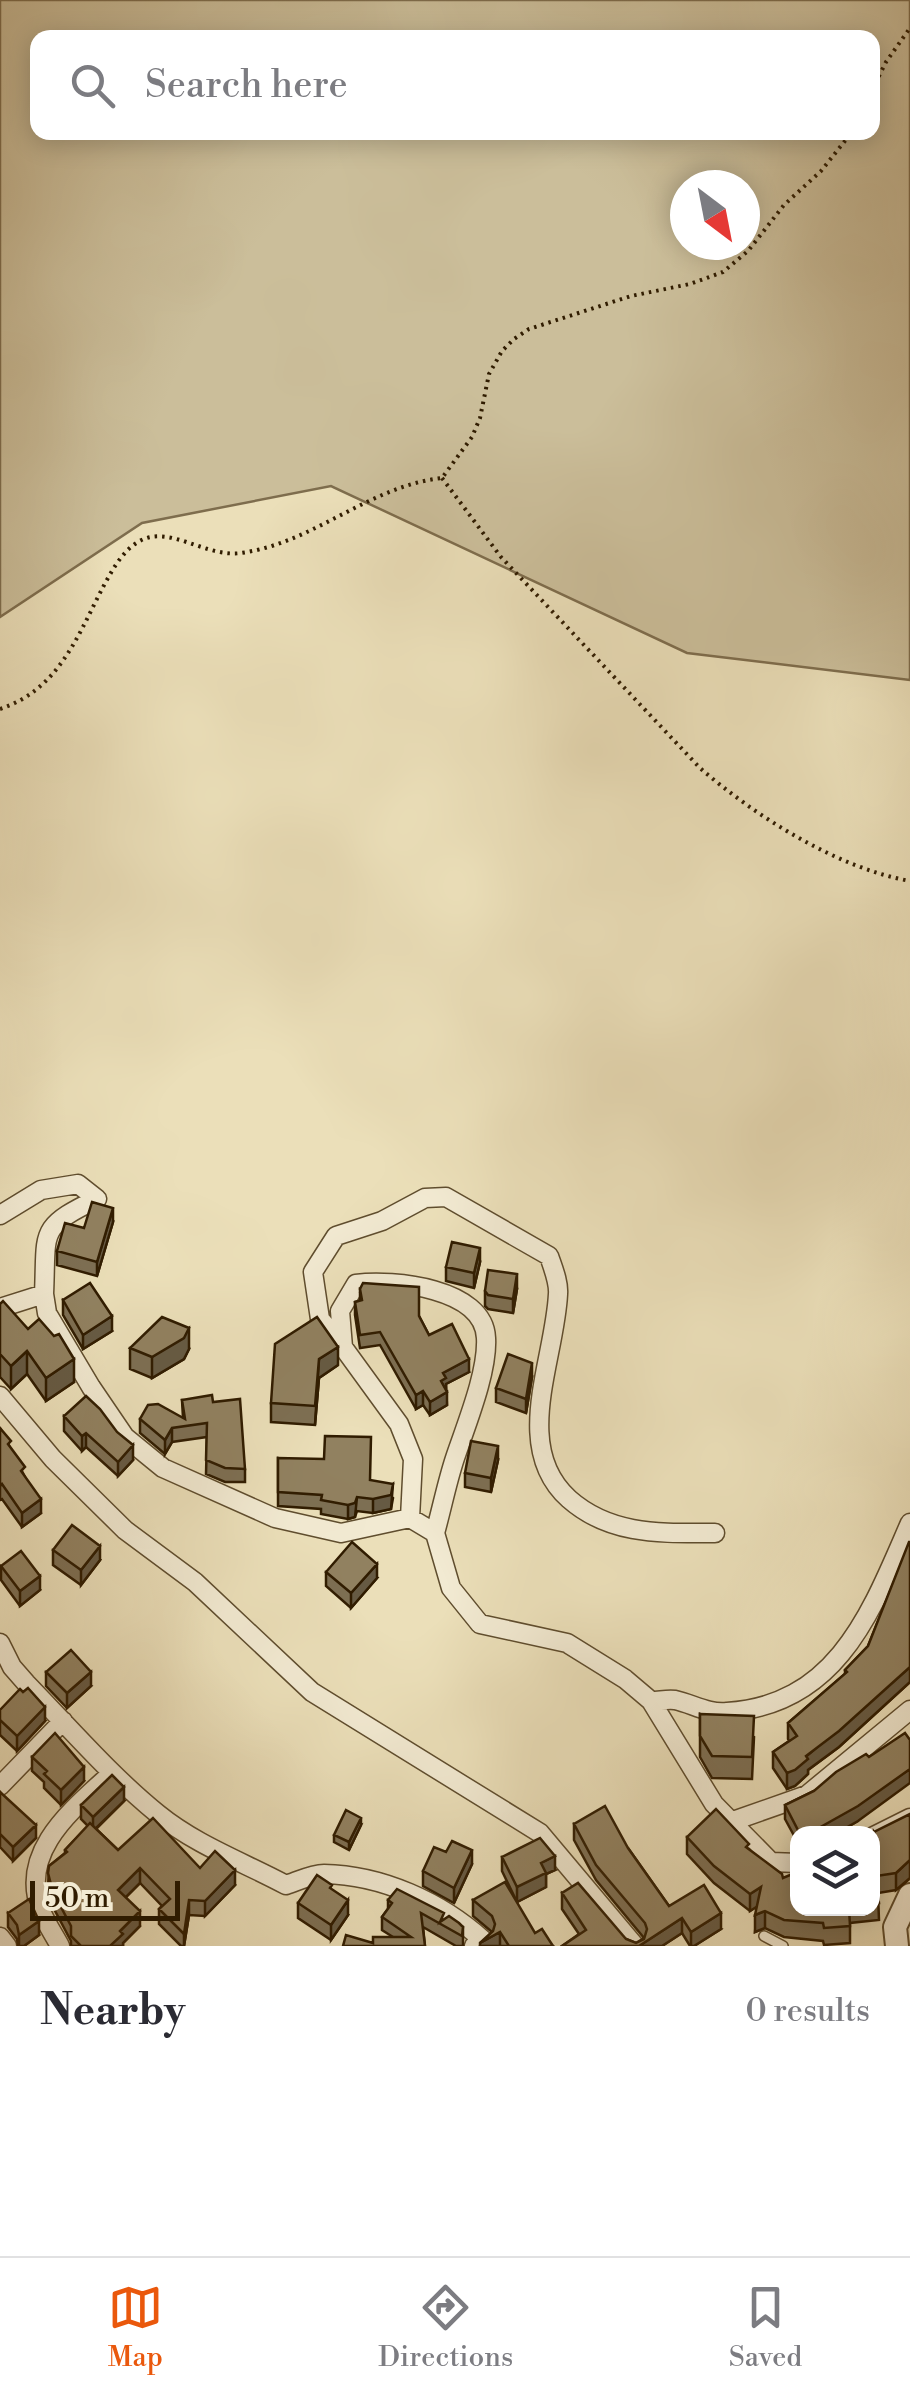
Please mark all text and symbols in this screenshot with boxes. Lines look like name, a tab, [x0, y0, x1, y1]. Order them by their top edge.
search box	[30, 30, 880, 140]
icon: search	[65, 58, 120, 113]
text: Search here	[145, 62, 348, 109]
north arrow	[670, 170, 760, 260]
map controls	[790, 1826, 880, 1916]
button: layers	[790, 1826, 880, 1916]
scale bar	[30, 1876, 180, 1920]
text: 50 m	[45, 1881, 109, 1916]
text: Nearby	[40, 1985, 185, 2038]
text: 0 results	[745, 1991, 870, 2031]
tab: Map	[108, 2280, 163, 2375]
tab: Directions	[378, 2280, 513, 2375]
tab: Saved	[729, 2280, 802, 2375]

